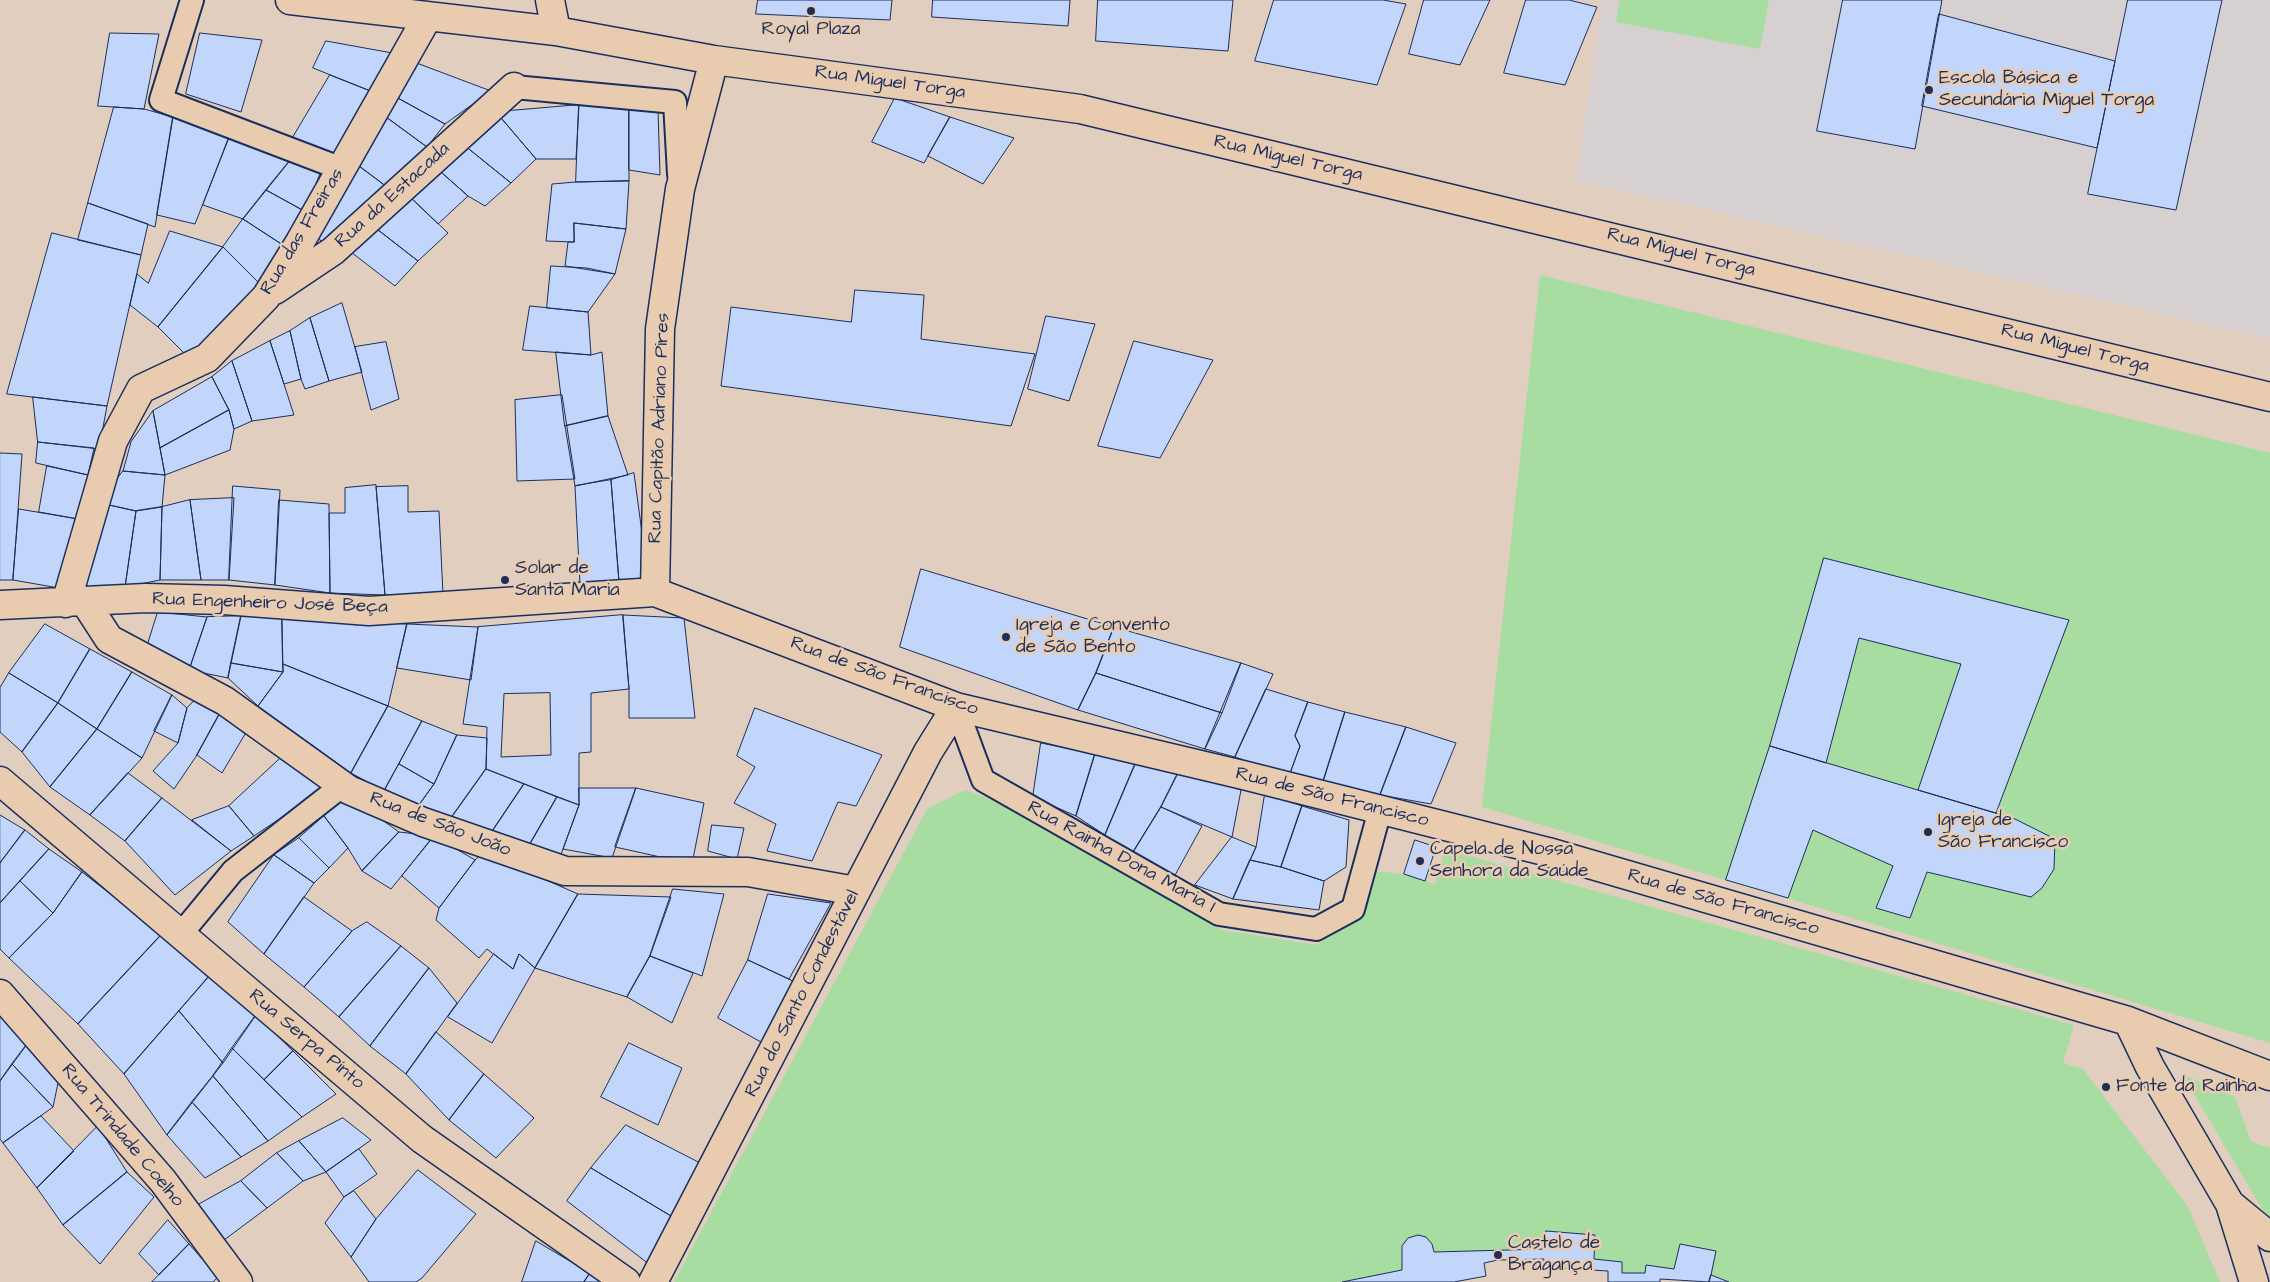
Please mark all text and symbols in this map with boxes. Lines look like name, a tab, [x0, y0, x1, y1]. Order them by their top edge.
marker: Royal Plaza	[805, 5, 817, 17]
place label: Royal Plaza	[762, 19, 860, 41]
street label: Rua Miguel Torga	[813, 61, 967, 105]
place label: Escola Básica e Secundária Miguel Torga	[1939, 68, 2154, 112]
marker: Escola Básica e Secundária Miguel Torga	[1923, 84, 1935, 96]
street label: Rua Miguel Torga	[1211, 131, 1365, 187]
street label: Rua da Estacada	[331, 138, 455, 254]
street label: Rua das Freiras	[256, 165, 350, 299]
street label: Rua Miguel Torga	[1605, 224, 1757, 282]
street label: Rua Capitão Adriano Pires	[645, 312, 675, 544]
street label: Rua Miguel Torga	[1999, 320, 2151, 378]
place label: Solar de Santa Maria	[515, 558, 620, 602]
marker: Solar de Santa Maria	[499, 574, 511, 586]
street label: Rua Engenheiro José Beça	[152, 588, 388, 620]
place label: Igreja e Convento de São Bento	[1016, 615, 1170, 659]
marker: Igreja e Convento de São Bento	[1000, 631, 1012, 643]
street label: Rua de São Francisco	[787, 632, 981, 722]
street label: Rua de São Francisco	[1233, 763, 1431, 833]
street label: Rua de São João	[366, 788, 514, 862]
street label: Rua Rainha Dona Maria I	[1023, 797, 1219, 919]
place label: Igreja de São Francisco	[1938, 810, 2068, 854]
marker: Igreja de São Francisco	[1922, 826, 1934, 838]
place label: Capela de Nossa Senhora da Saúde	[1430, 839, 1588, 883]
marker: Capela de Nossa Senhora da Saúde	[1414, 855, 1426, 867]
street label: Rua de São Francisco	[1625, 865, 1821, 941]
street label: Rua do Santo Condestável	[741, 887, 865, 1101]
street label: Rua Serpa Pínto	[243, 985, 369, 1095]
street label: Rua Trindade Coelho	[56, 1060, 188, 1212]
place label: Fonte da Rainha	[2116, 1076, 2257, 1098]
marker: Fonte da Rainha	[2100, 1081, 2112, 1093]
place label: Castelo de Bragança	[1508, 1233, 1600, 1277]
marker: Castelo de Bragança	[1492, 1249, 1504, 1261]

